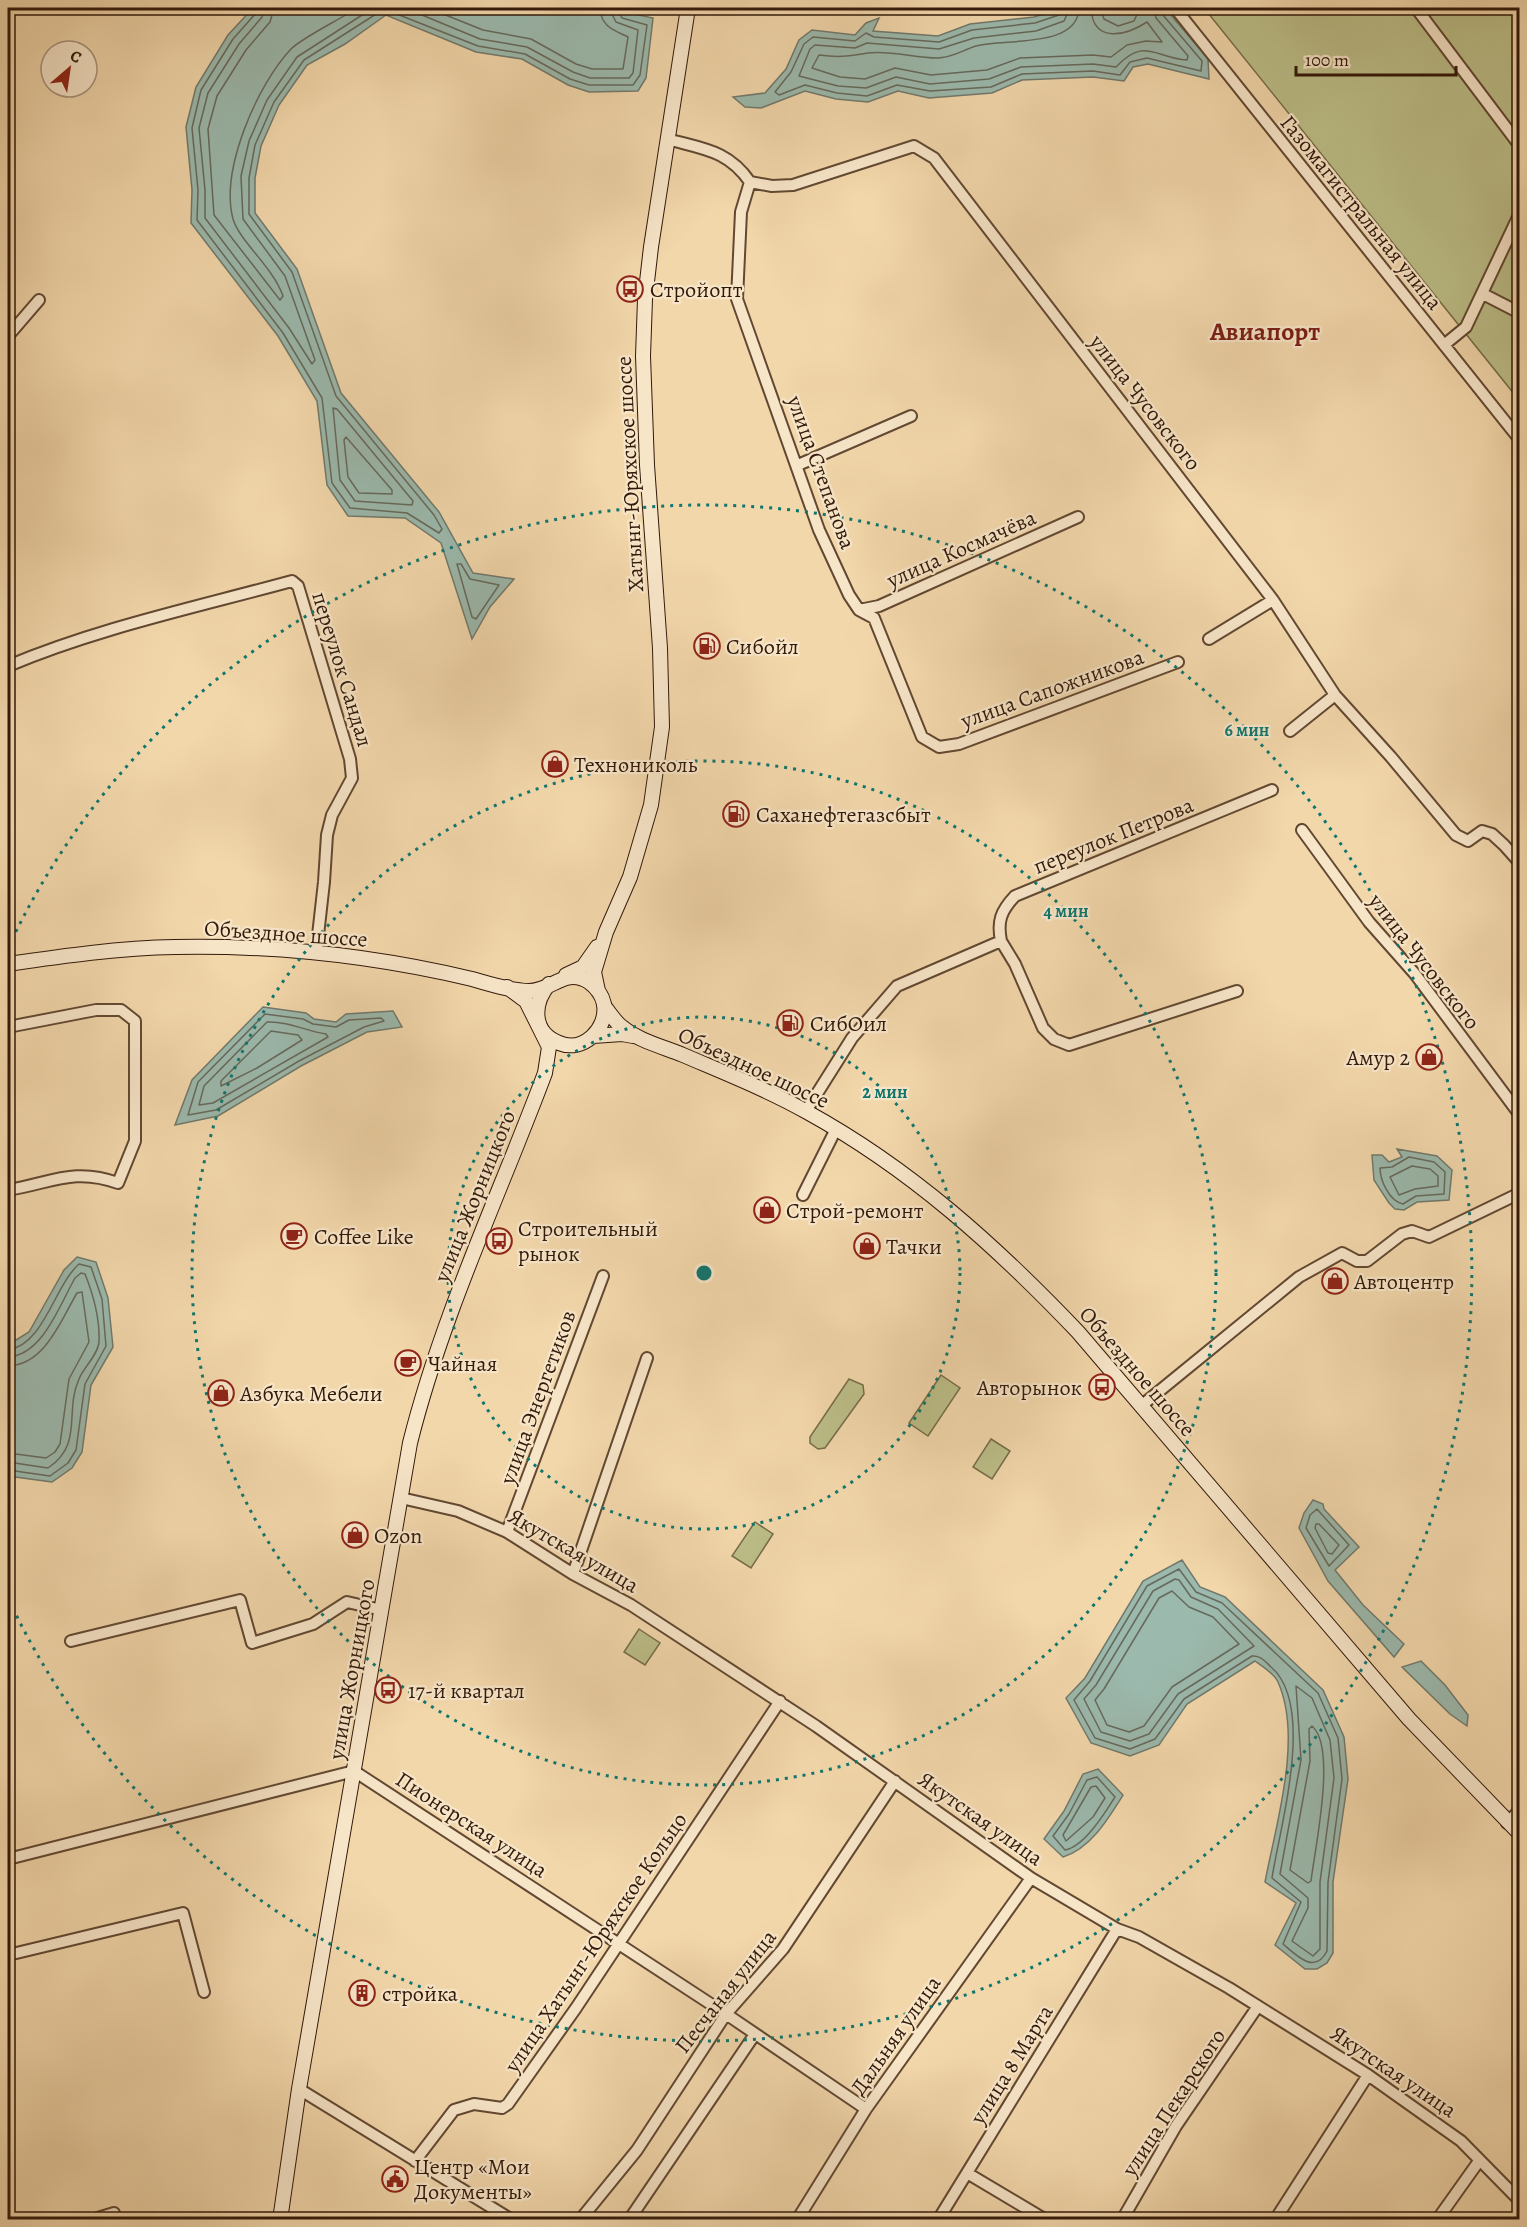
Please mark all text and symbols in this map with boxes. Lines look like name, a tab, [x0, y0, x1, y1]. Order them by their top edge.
north arrow	[39, 39, 99, 99]
scale bar	[1296, 39, 1456, 77]
text: С	[66, 45, 86, 69]
text: 100 m	[1305, 48, 1349, 72]
street label: Газомагистральная улица	[1273, 109, 1450, 317]
bus stop icon: Стройопт	[615, 274, 645, 304]
place label: Стройопт	[650, 275, 743, 305]
district label: Авиапорт	[1209, 314, 1320, 349]
street label: улица Чусовского	[1082, 327, 1208, 477]
street label: Хатынг-Юряхское шоссе	[609, 355, 651, 593]
street label: улица Степанова	[779, 391, 863, 554]
street label: улица Космачёва	[881, 502, 1042, 596]
street label: переулок Сандал	[304, 588, 380, 750]
fuel station icon: Сибойл	[692, 631, 722, 661]
place label: Сибойл	[726, 632, 799, 662]
street label: улица Сапожникова	[956, 642, 1149, 736]
text: 6 мин	[1225, 718, 1269, 742]
shop icon: Технониколь	[540, 749, 570, 779]
place label: Технониколь	[574, 750, 698, 780]
street label: переулок Петрова	[1029, 790, 1199, 882]
fuel station icon: Саханефтегазсбыт	[721, 799, 751, 829]
place label: Саханефтегазсбыт	[756, 800, 931, 830]
street label: улица Чусовского	[1361, 886, 1487, 1036]
text: 4 мин	[1043, 899, 1089, 923]
street label: Объездное шоссе	[203, 913, 369, 955]
fuel station icon: СибОил	[775, 1008, 805, 1038]
place label: СибОил	[810, 1009, 887, 1039]
street label: Объездное шоссе	[673, 1020, 834, 1116]
shop icon: Амур 2	[1414, 1042, 1444, 1072]
place label: Амур 2	[1346, 1043, 1410, 1073]
text: 2 мин	[862, 1080, 908, 1104]
street label: улица Жорницкого	[426, 1106, 523, 1288]
shop icon: Строй-ремонт	[752, 1195, 782, 1225]
place label: Строй-ремонт	[786, 1196, 924, 1226]
place label: Строительный рынок	[518, 1214, 658, 1269]
cafe icon: Coffee Like	[279, 1221, 309, 1251]
place label: Coffee Like	[314, 1222, 414, 1252]
bus stop icon: Строительный рынок	[484, 1226, 514, 1256]
shop icon: Тачки	[852, 1231, 882, 1261]
place label: Тачки	[886, 1232, 942, 1262]
centre of rings	[694, 1263, 714, 1283]
shop icon: Автоцентр	[1320, 1266, 1350, 1296]
place label: Автоцентр	[1353, 1267, 1454, 1297]
street label: Объездное шоссе	[1072, 1300, 1202, 1443]
street label: улица Энергетиков	[492, 1306, 583, 1489]
cafe icon: Чайная	[393, 1348, 423, 1378]
place label: Чайная	[428, 1349, 497, 1379]
bus stop icon: Авторынок	[1087, 1372, 1117, 1402]
place label: Авторынок	[976, 1373, 1082, 1403]
shop icon: Азбука Мебели	[206, 1378, 236, 1408]
place label: Азбука Мебели	[239, 1379, 383, 1409]
street label: Якутская улица	[503, 1501, 645, 1601]
shop icon: Ozon	[340, 1520, 370, 1550]
place label: Ozon	[374, 1521, 422, 1551]
street label: улица Жорницкого	[321, 1576, 383, 1763]
bus stop icon: 17-й квартал	[373, 1675, 403, 1705]
place label: 17-й квартал	[408, 1676, 525, 1706]
street label: Пионерская улица	[390, 1764, 554, 1886]
street label: Якутская улица	[912, 1765, 1050, 1874]
street label: улица Хатынг-Юряхское Кольцо	[497, 1807, 694, 2079]
street label: Песчаная улица	[668, 1923, 784, 2060]
street label: Дальняя улица	[844, 1969, 949, 2101]
building icon: стройка	[347, 1978, 377, 2008]
place label: стройка	[382, 1979, 459, 2009]
street label: улица 8 Марта	[963, 1998, 1061, 2131]
street label: Якутская улица	[1324, 2019, 1463, 2126]
street label: улица Пекарского	[1114, 2023, 1233, 2183]
place label: Центр «Мои Документы»	[414, 2152, 532, 2207]
public building icon: Центр «Мои Документы»	[380, 2164, 410, 2194]

